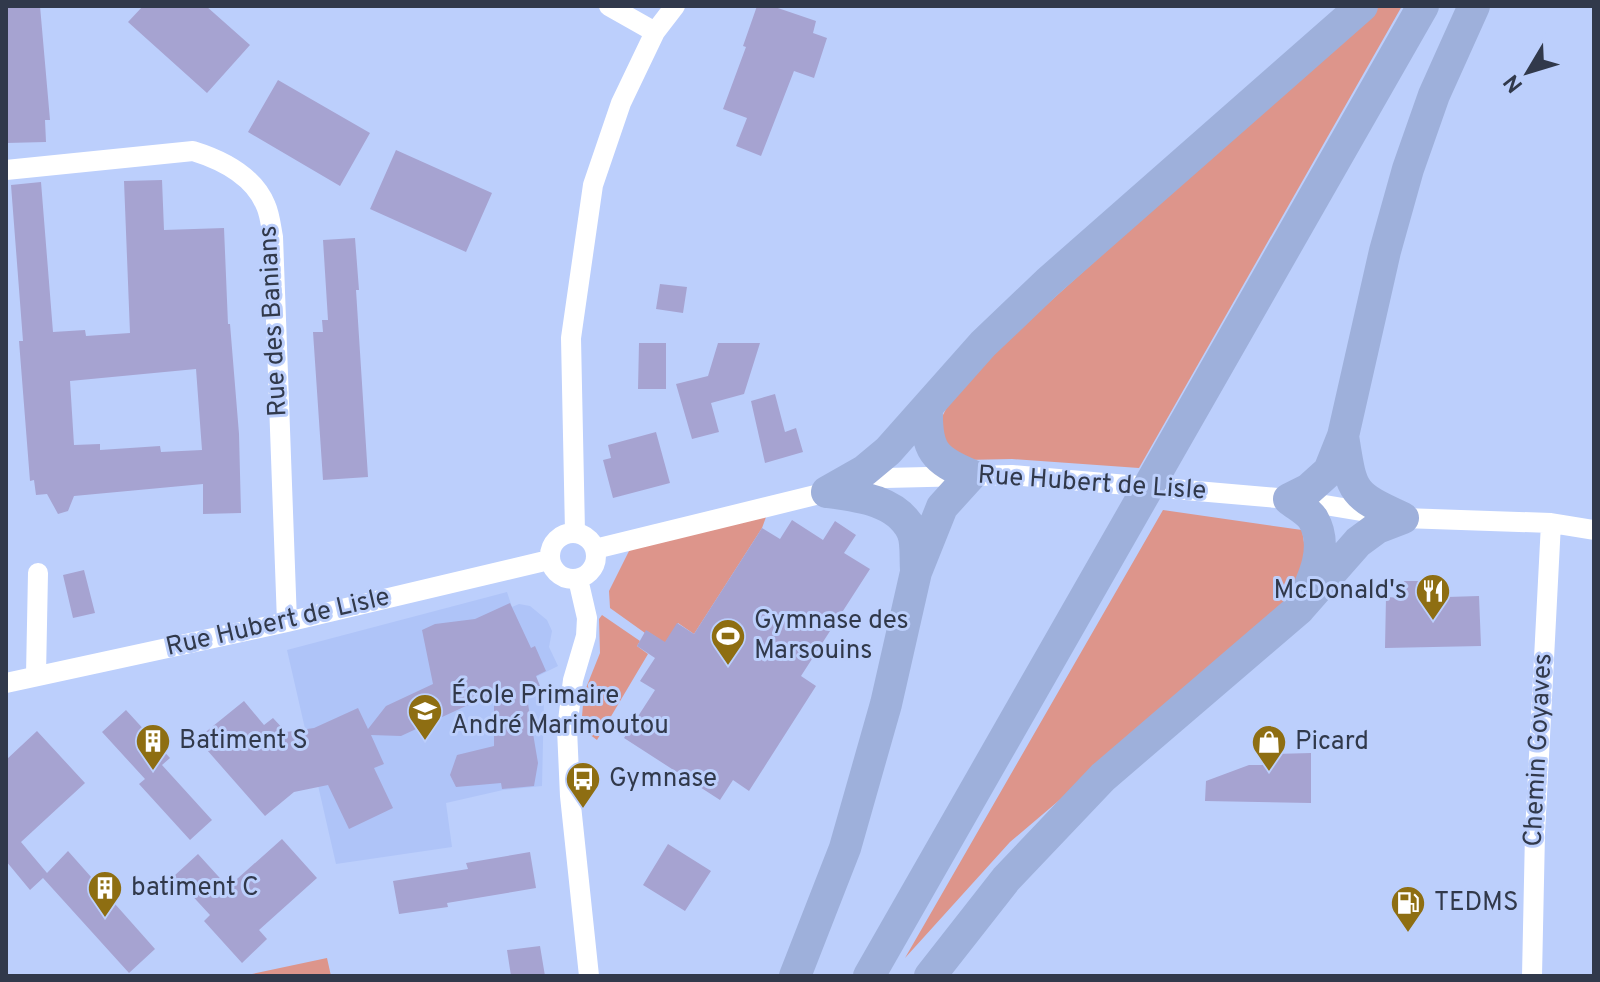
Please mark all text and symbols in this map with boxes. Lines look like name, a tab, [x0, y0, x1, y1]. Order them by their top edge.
north arrow	[1488, 32, 1568, 112]
text: N	[1499, 68, 1530, 97]
street label: Rue des Banians	[253, 224, 295, 418]
street label: Rue Hubert de Lisle	[977, 460, 1207, 508]
restaurant icon: McDonald's	[1414, 572, 1452, 622]
place label: McDonald's	[1274, 575, 1407, 608]
street label: Rue Hubert de Lisle	[163, 581, 393, 665]
place label: Gymnase des Marsouins	[754, 605, 909, 668]
sports icon: Gymnase des Marsouins	[709, 617, 747, 667]
street label: Chemin Goyaves	[1517, 652, 1561, 848]
place label: École Primaire André Marimoutou	[451, 678, 669, 743]
school or university icon: École Primaire André Marimoutou	[406, 692, 444, 742]
building icon: Batiment S	[134, 722, 172, 772]
shop icon: Picard	[1250, 723, 1288, 773]
place label: Batiment S	[179, 725, 308, 758]
place label: Picard	[1295, 726, 1369, 759]
bus stop icon: Gymnase	[564, 760, 602, 810]
place label: Gymnase	[609, 763, 717, 796]
building icon: batiment C	[86, 869, 124, 919]
place label: batiment C	[131, 872, 259, 905]
fuel station icon: TEDMS	[1389, 884, 1427, 934]
place label: TEDMS	[1434, 887, 1519, 920]

